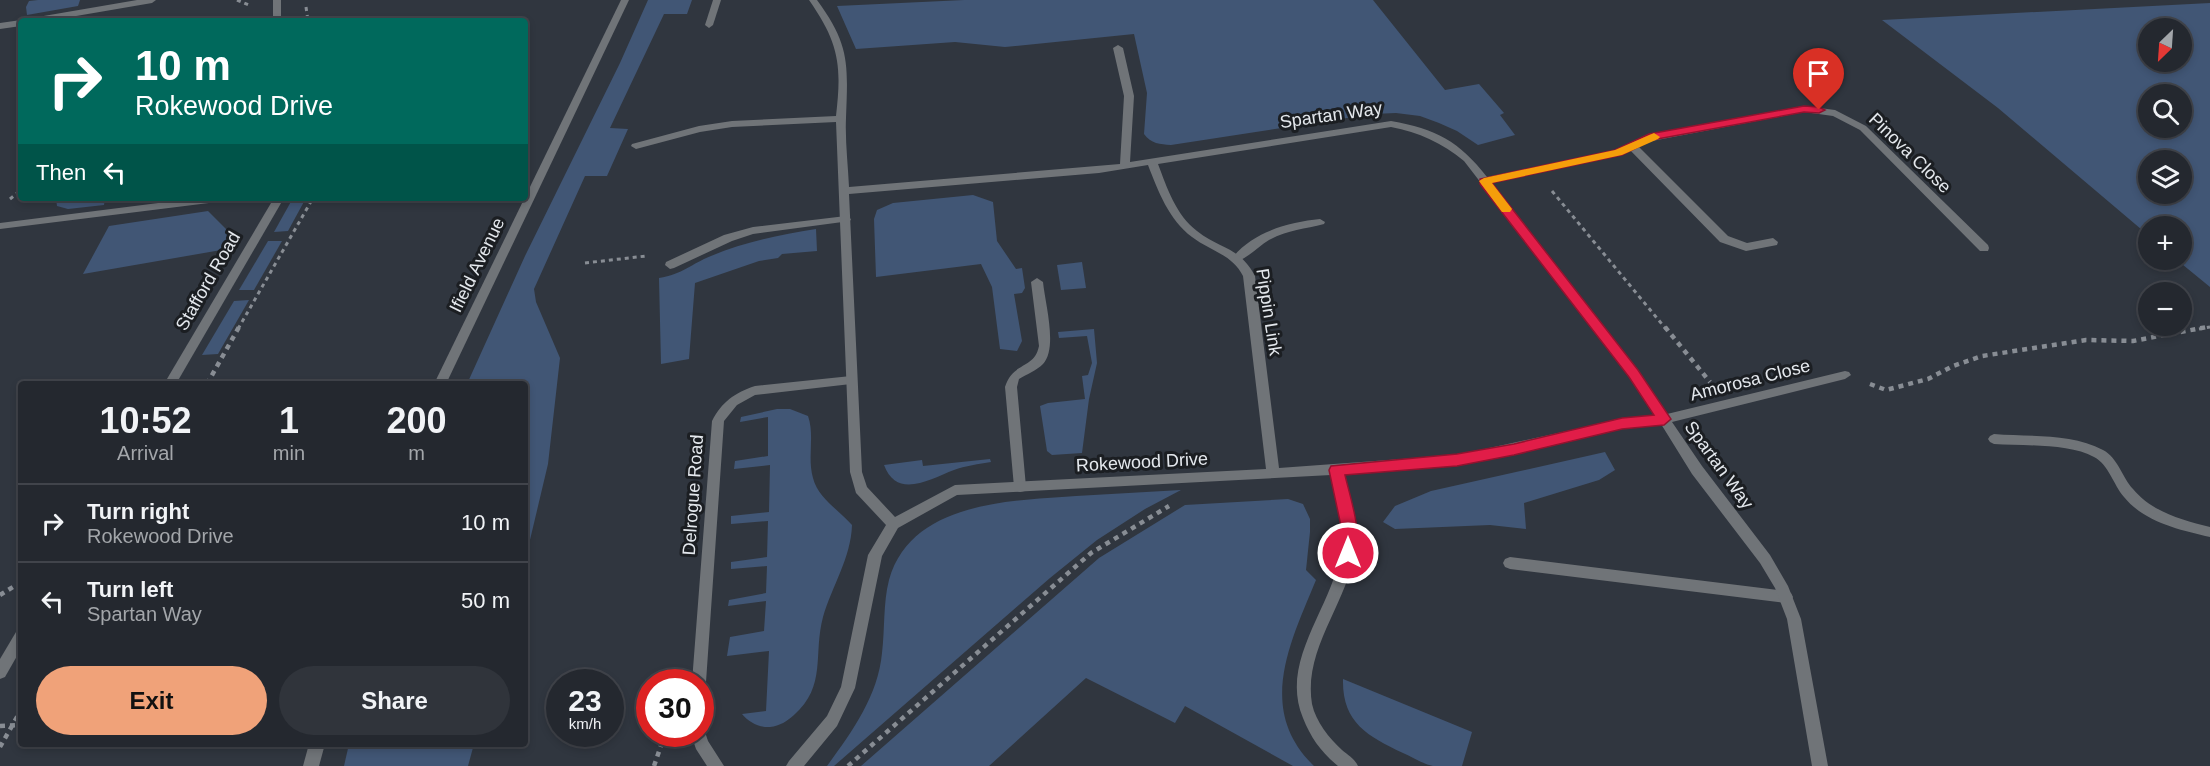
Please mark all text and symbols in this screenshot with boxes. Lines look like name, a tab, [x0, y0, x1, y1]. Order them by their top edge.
north arrow	[2138, 18, 2192, 72]
map controls	[2138, 18, 2192, 336]
icon: right	[36, 42, 114, 120]
text: 10 m	[135, 42, 231, 89]
pin	[1793, 48, 1844, 110]
icon: arrive	[1802, 57, 1835, 90]
button: search	[2138, 84, 2192, 138]
text: Rokewood Drive	[135, 91, 333, 121]
street label: Spartan Way	[1278, 98, 1384, 132]
street label: Pinova Close	[1865, 109, 1955, 197]
button: layers	[2138, 150, 2192, 204]
icon: left	[98, 156, 131, 189]
text: Then	[36, 160, 86, 185]
street label: Ifield Avenue	[445, 214, 509, 316]
button: +	[2138, 216, 2192, 270]
street label: Stafford Road	[172, 228, 244, 334]
street label: Pippin Link	[1252, 267, 1286, 358]
button: −	[2138, 282, 2192, 336]
street label: Amorosa Close	[1688, 355, 1812, 405]
text: 10:52	[99, 400, 191, 441]
text: 1	[279, 400, 299, 441]
text: 200	[386, 400, 447, 441]
street label: Spartan Way	[1681, 417, 1757, 513]
street label: Delrogue Road	[679, 434, 707, 556]
text: Arrival	[117, 442, 174, 464]
text: min	[273, 442, 305, 464]
text: m	[408, 442, 425, 464]
street label: Rokewood Drive	[1076, 449, 1208, 475]
text: Turn right	[87, 499, 189, 524]
icon: right	[36, 507, 69, 540]
text: 10 m	[461, 510, 510, 535]
position arrow	[1316, 521, 1380, 585]
text: Rokewood Drive	[87, 525, 234, 547]
text: Turn left	[87, 577, 173, 602]
icon: left	[36, 585, 69, 618]
text: 50 m	[461, 588, 510, 613]
text: Spartan Way	[87, 603, 202, 625]
button: Exit	[36, 666, 267, 735]
button: Share	[279, 666, 510, 735]
speed limit sign: 30	[636, 669, 714, 747]
text: 23	[568, 684, 602, 717]
text: km/h	[569, 715, 601, 732]

